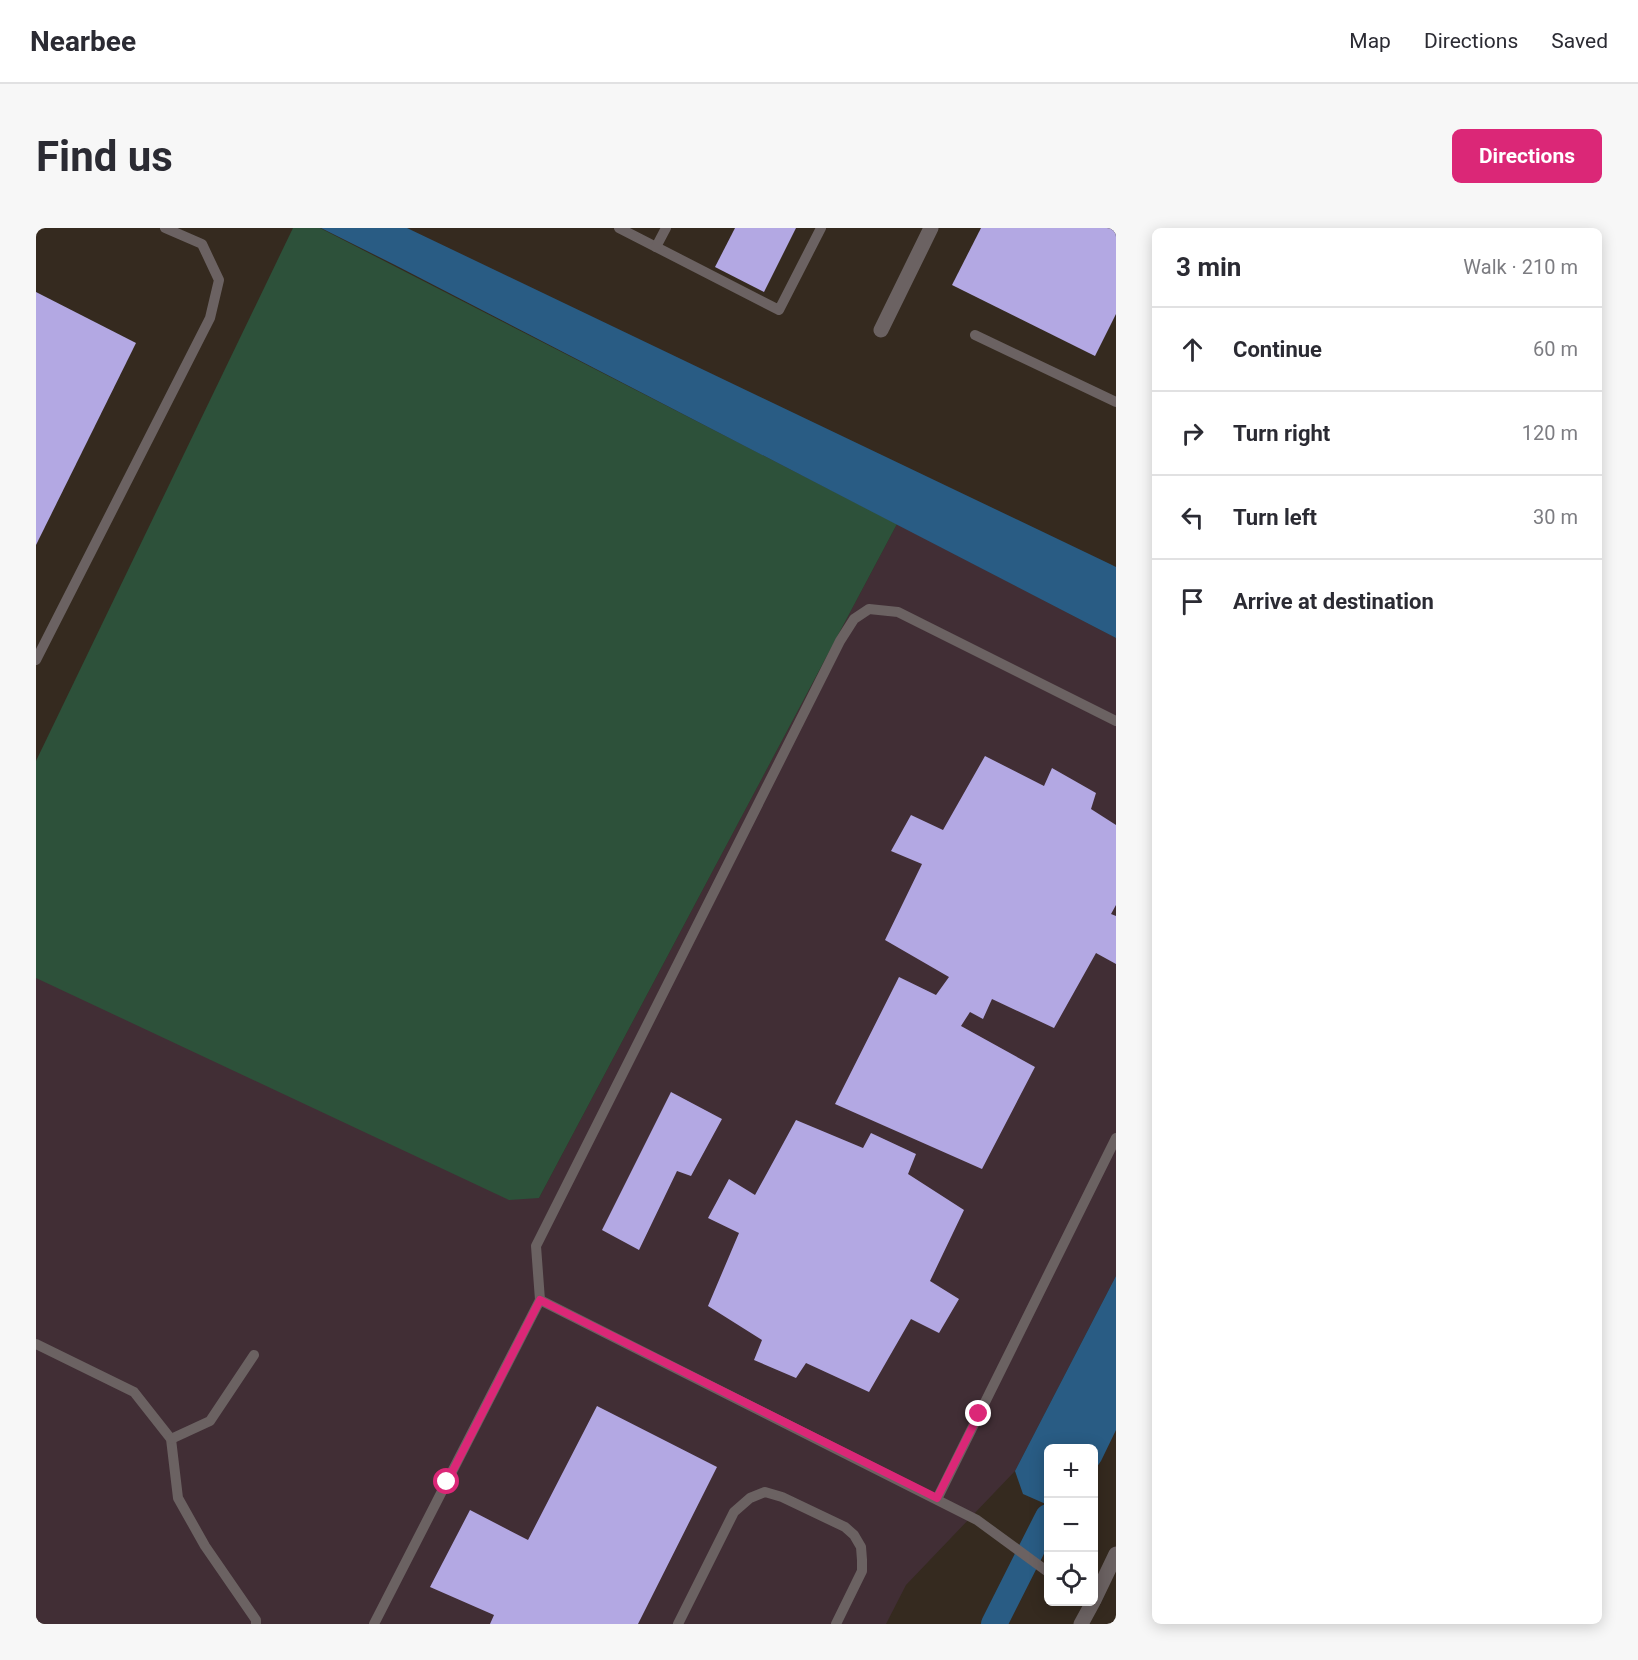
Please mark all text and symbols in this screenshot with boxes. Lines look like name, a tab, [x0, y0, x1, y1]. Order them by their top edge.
text: Nearbee	[30, 25, 136, 58]
text: Map	[1349, 29, 1391, 53]
text: Directions	[1424, 29, 1518, 53]
text: Saved	[1551, 29, 1608, 53]
button: Directions	[1452, 129, 1602, 183]
text: Find us	[36, 132, 173, 181]
text: 3 min	[1176, 252, 1241, 282]
text: Walk · 210 m	[1463, 255, 1578, 279]
icon: ahead	[1176, 333, 1209, 366]
text: Continue	[1233, 337, 1322, 362]
text: 60 m	[1533, 337, 1578, 361]
icon: right	[1176, 417, 1209, 450]
text: Turn right	[1233, 421, 1330, 446]
text: 120 m	[1522, 421, 1578, 445]
icon: left	[1176, 501, 1209, 534]
text: Turn left	[1233, 505, 1317, 530]
text: 30 m	[1533, 505, 1578, 529]
icon: arrive	[1176, 585, 1209, 618]
text: Arrive at destination	[1233, 589, 1434, 614]
route end	[965, 1400, 991, 1426]
map controls	[1044, 1444, 1098, 1606]
button: +	[1044, 1444, 1098, 1498]
route start	[433, 1468, 459, 1494]
button: −	[1044, 1498, 1098, 1552]
button: locate	[1044, 1552, 1098, 1606]

